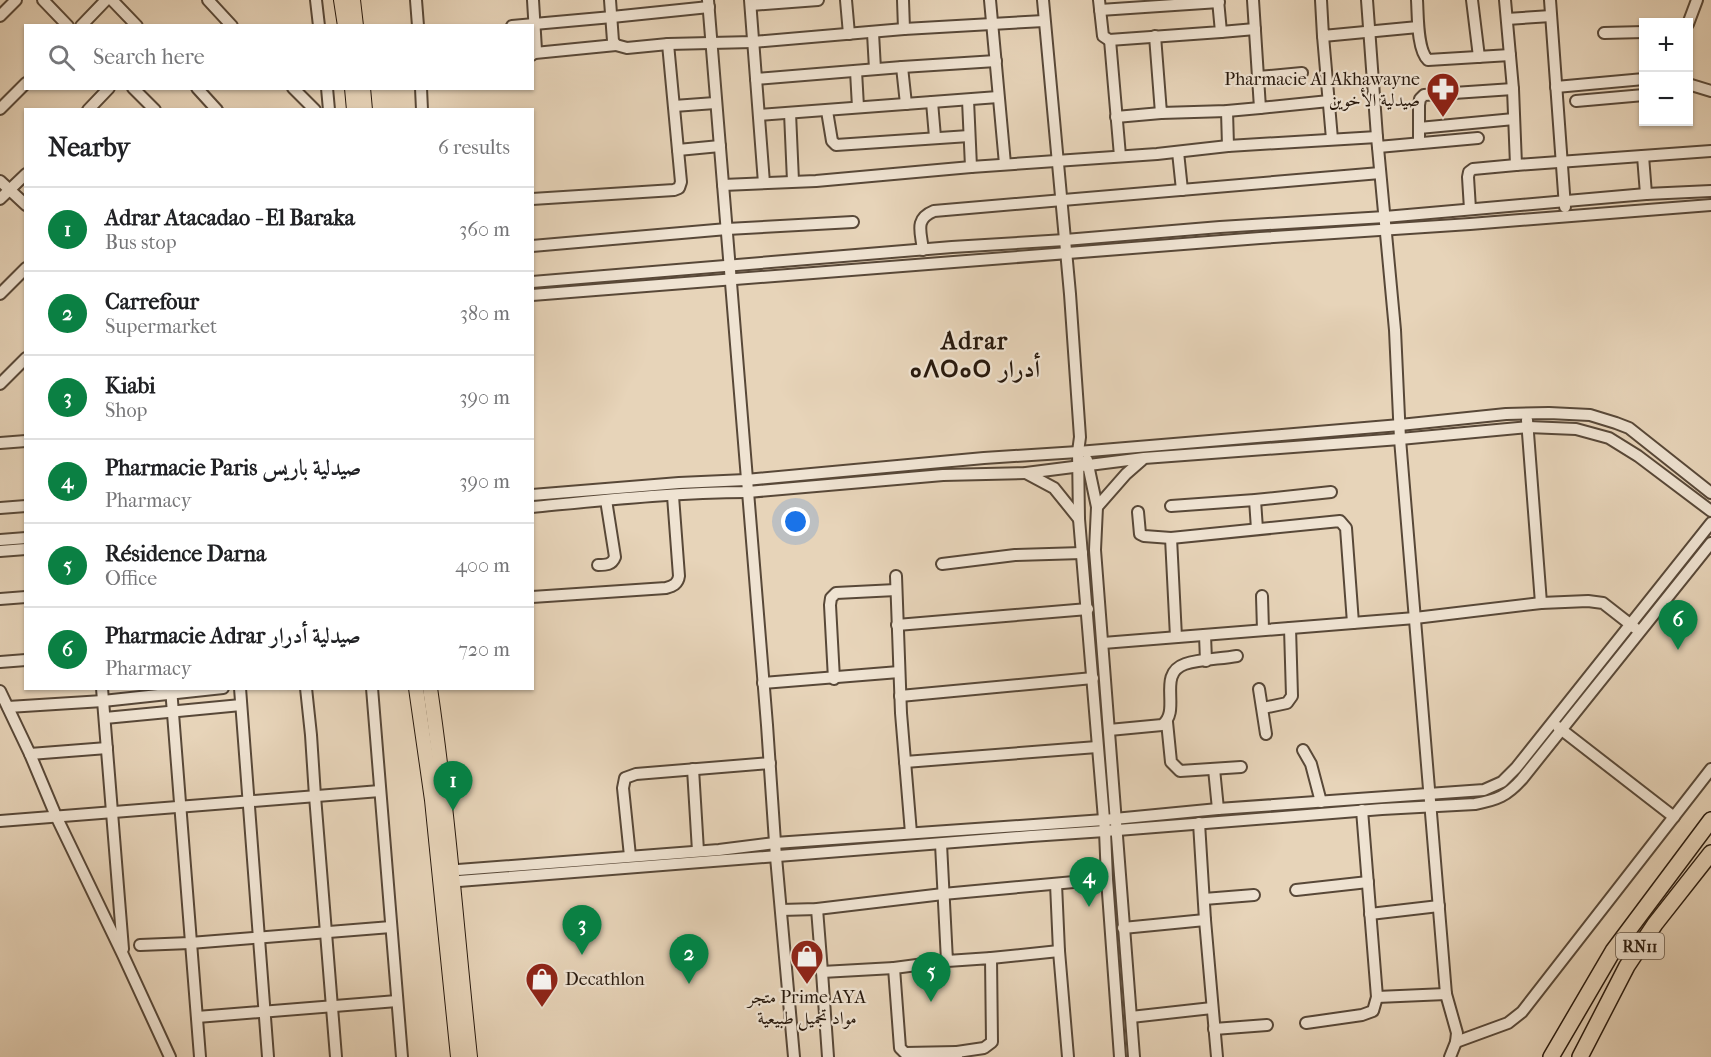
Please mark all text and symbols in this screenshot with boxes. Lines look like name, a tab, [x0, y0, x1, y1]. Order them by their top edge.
map controls	[1639, 18, 1693, 126]
button: +	[1639, 18, 1693, 72]
search box	[24, 24, 534, 90]
icon: search	[45, 41, 78, 74]
text: Search here	[93, 44, 205, 70]
place label: Pharmacie Al Akhawayne صيدلية الأخوين	[1224, 69, 1420, 111]
pharmacy icon: Pharmacie Al Akhawayne صيدلية الأخوين	[1425, 71, 1461, 118]
button: −	[1639, 72, 1693, 126]
text: Nearby	[48, 132, 130, 163]
text: 6 results	[438, 136, 510, 159]
text: Adrar Atacadao - El Baraka	[105, 205, 355, 231]
text: 1	[64, 218, 71, 241]
text: 360 m	[459, 218, 510, 241]
text: Bus stop	[105, 231, 177, 254]
text: Carrefour	[105, 289, 199, 315]
text: 2	[62, 302, 73, 325]
text: 380 m	[460, 302, 510, 325]
text: Supermarket	[105, 315, 217, 338]
district label: Adrar ⴰⴷⵔⴰⵔ أدرار	[910, 327, 1040, 383]
text: Kiabi	[105, 373, 156, 399]
text: 3	[63, 386, 72, 409]
text: 390 m	[459, 386, 510, 409]
text: Shop	[105, 399, 147, 422]
text: Pharmacie Paris صيدلية باريس	[105, 455, 361, 481]
text: 4	[62, 470, 73, 493]
text: 390 m	[459, 470, 510, 493]
text: Pharmacy	[105, 489, 191, 512]
your location	[781, 507, 810, 536]
text: Résidence Darna	[105, 541, 266, 567]
text: 5	[63, 554, 72, 577]
text: 400 m	[455, 554, 510, 577]
text: Office	[105, 567, 157, 590]
pin: 6	[1658, 600, 1698, 650]
text: Pharmacie Adrar صيدلية أدرار	[105, 623, 361, 649]
text: 6	[62, 638, 73, 661]
text: 720 m	[458, 638, 510, 661]
text: Pharmacy	[105, 657, 191, 680]
pin: 1	[434, 762, 472, 811]
pin: 4	[1070, 858, 1108, 907]
pin: 3	[562, 906, 602, 955]
road number: RN11	[1616, 933, 1664, 959]
pin: 2	[670, 934, 708, 984]
shop icon: متجر Prime AYA مواد تجميل طبيعية	[789, 938, 825, 985]
pin: 5	[912, 952, 950, 1002]
shop icon: Decathlon	[524, 961, 560, 1008]
place label: Decathlon	[565, 969, 645, 990]
place label: متجر Prime AYA مواد تجميل طبيعية	[746, 987, 867, 1031]

